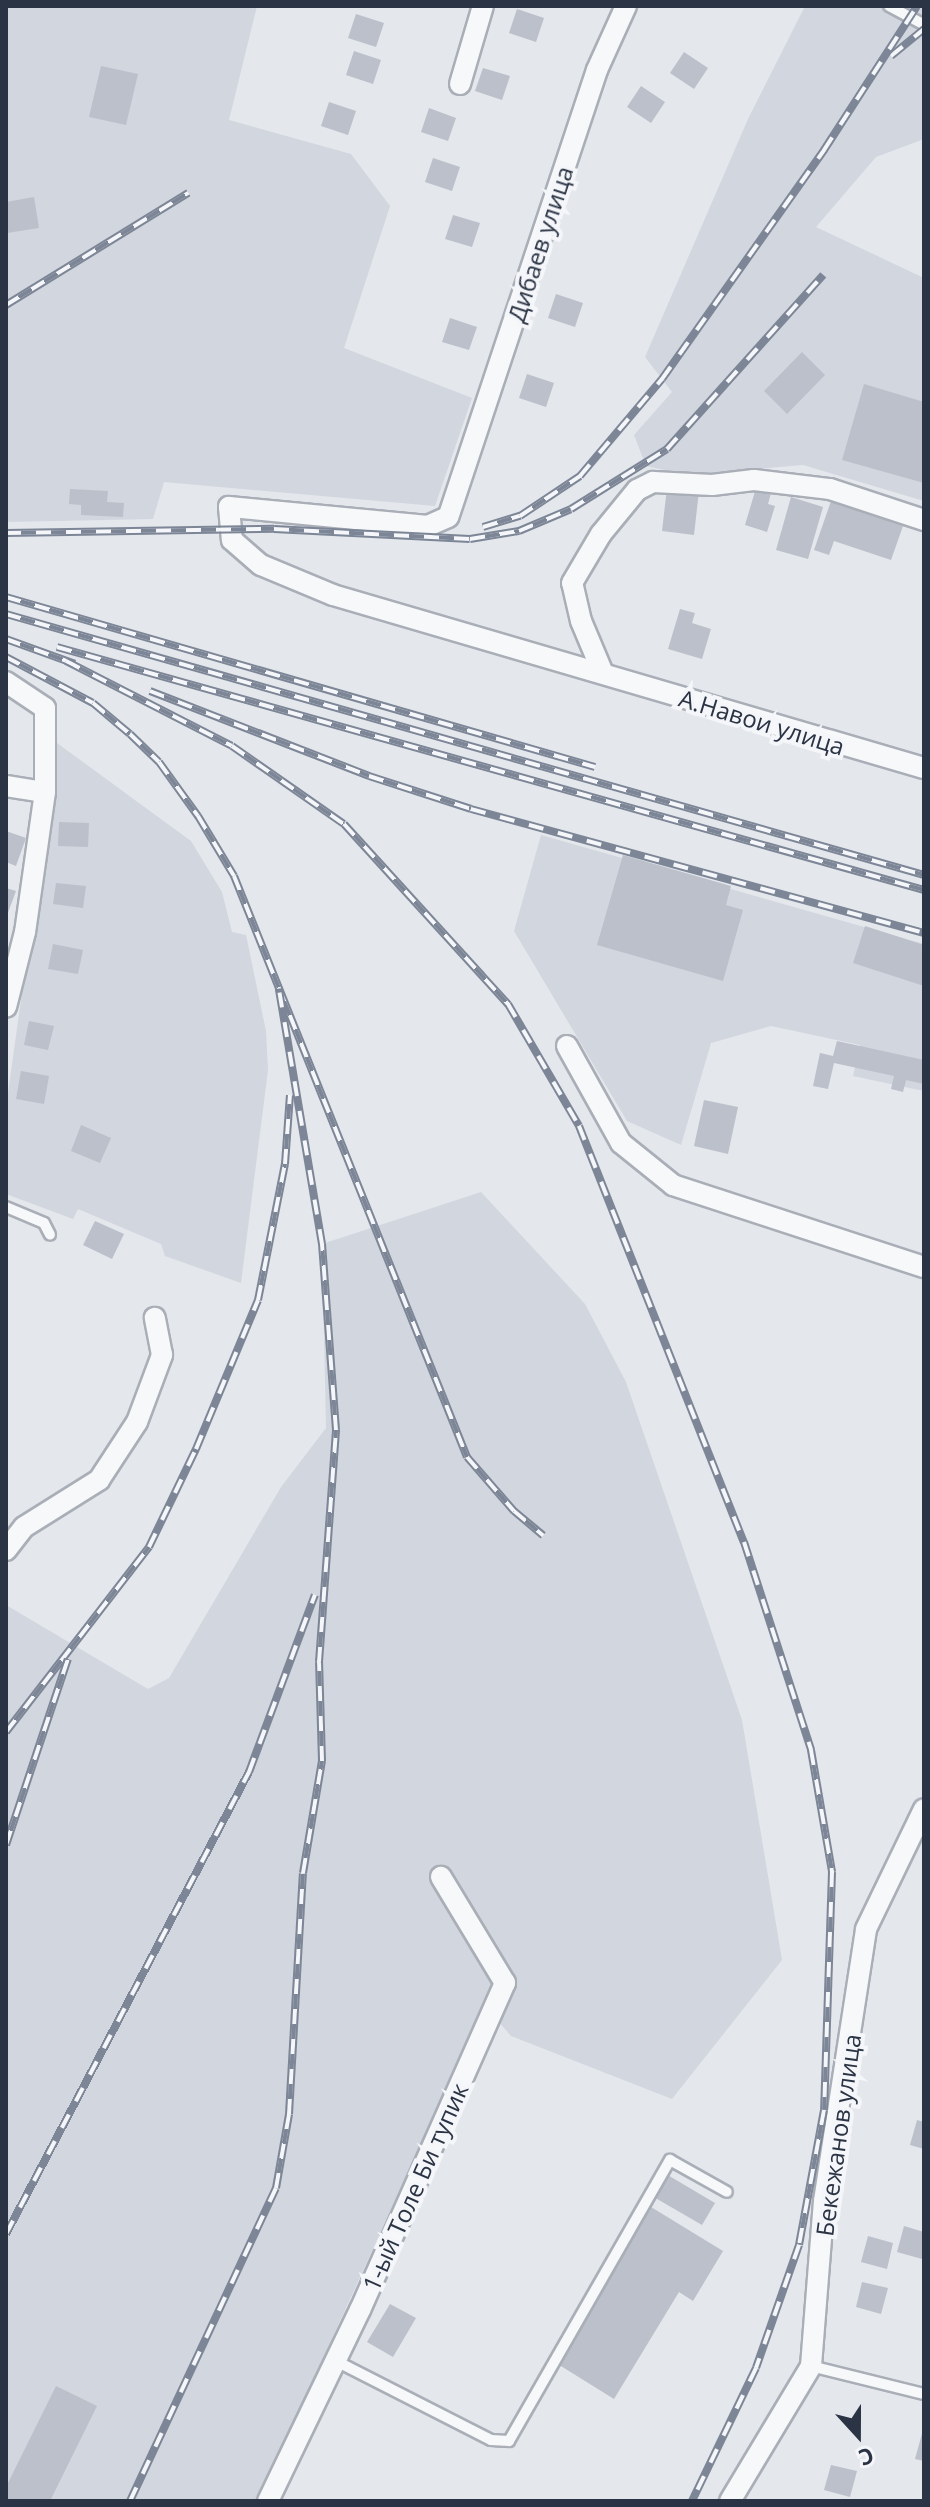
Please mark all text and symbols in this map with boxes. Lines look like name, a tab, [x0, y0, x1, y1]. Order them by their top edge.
street label: Дибаев улица	[501, 162, 579, 326]
street label: А.Навои улица	[676, 683, 848, 761]
street label: Бекежанов улица	[810, 2032, 866, 2238]
street label: 1-ый Толе Би тупик	[356, 2079, 474, 2295]
north arrow	[818, 2395, 898, 2475]
text: С	[855, 2441, 879, 2474]

